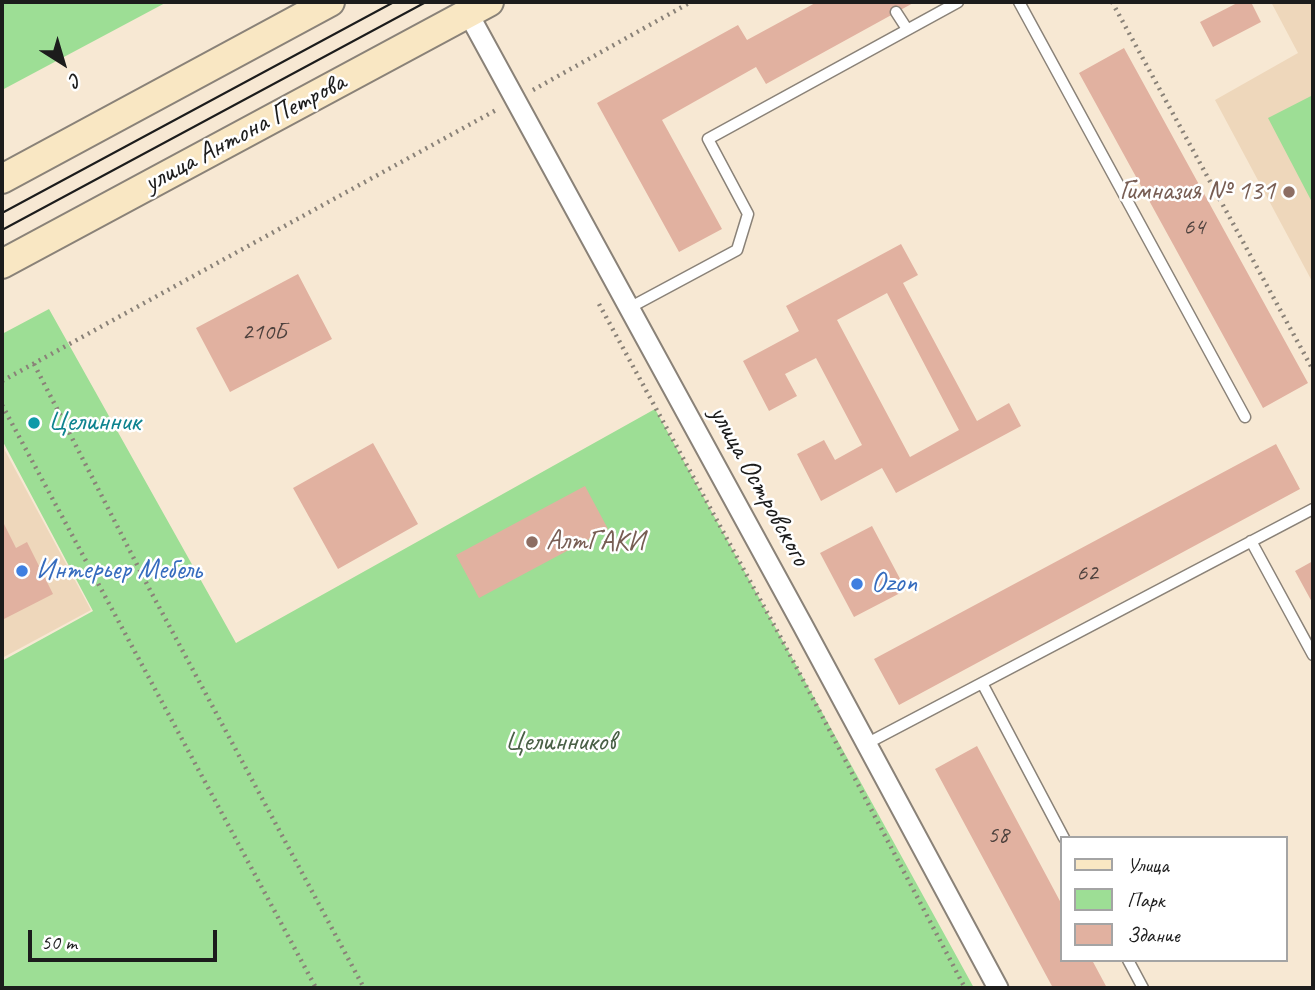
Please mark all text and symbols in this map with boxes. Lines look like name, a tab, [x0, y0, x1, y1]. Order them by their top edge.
north arrow	[28, 28, 98, 98]
street label: улица Антона Петрова	[138, 66, 352, 200]
text: С	[65, 67, 87, 92]
place label: Гимназия № 131	[1120, 175, 1275, 209]
marker: Гимназия № 131	[1281, 184, 1297, 200]
house number: 64	[1183, 214, 1205, 242]
house number: 210Б	[242, 319, 286, 347]
street label: улица Островского	[701, 400, 817, 572]
place label: Целинник	[48, 406, 140, 440]
marker: Целинник	[26, 415, 42, 431]
place label: АлтГАКИ	[546, 525, 644, 559]
marker: АлтГАКИ	[524, 534, 540, 550]
place label: Интерьер Мебель	[36, 554, 202, 588]
house number: 62	[1076, 560, 1098, 588]
marker: Интерьер Мебель	[14, 563, 30, 579]
place label: Ozon	[871, 567, 917, 601]
marker: Ozon	[849, 576, 865, 592]
park label: Целинников	[505, 726, 615, 760]
house number: 58	[987, 822, 1009, 850]
legend	[1060, 836, 1287, 962]
text: Улица	[1127, 852, 1169, 878]
text: Парк	[1127, 887, 1164, 913]
scale bar	[32, 916, 220, 960]
text: Здание	[1127, 922, 1180, 948]
text: 50 m	[41, 929, 77, 955]

